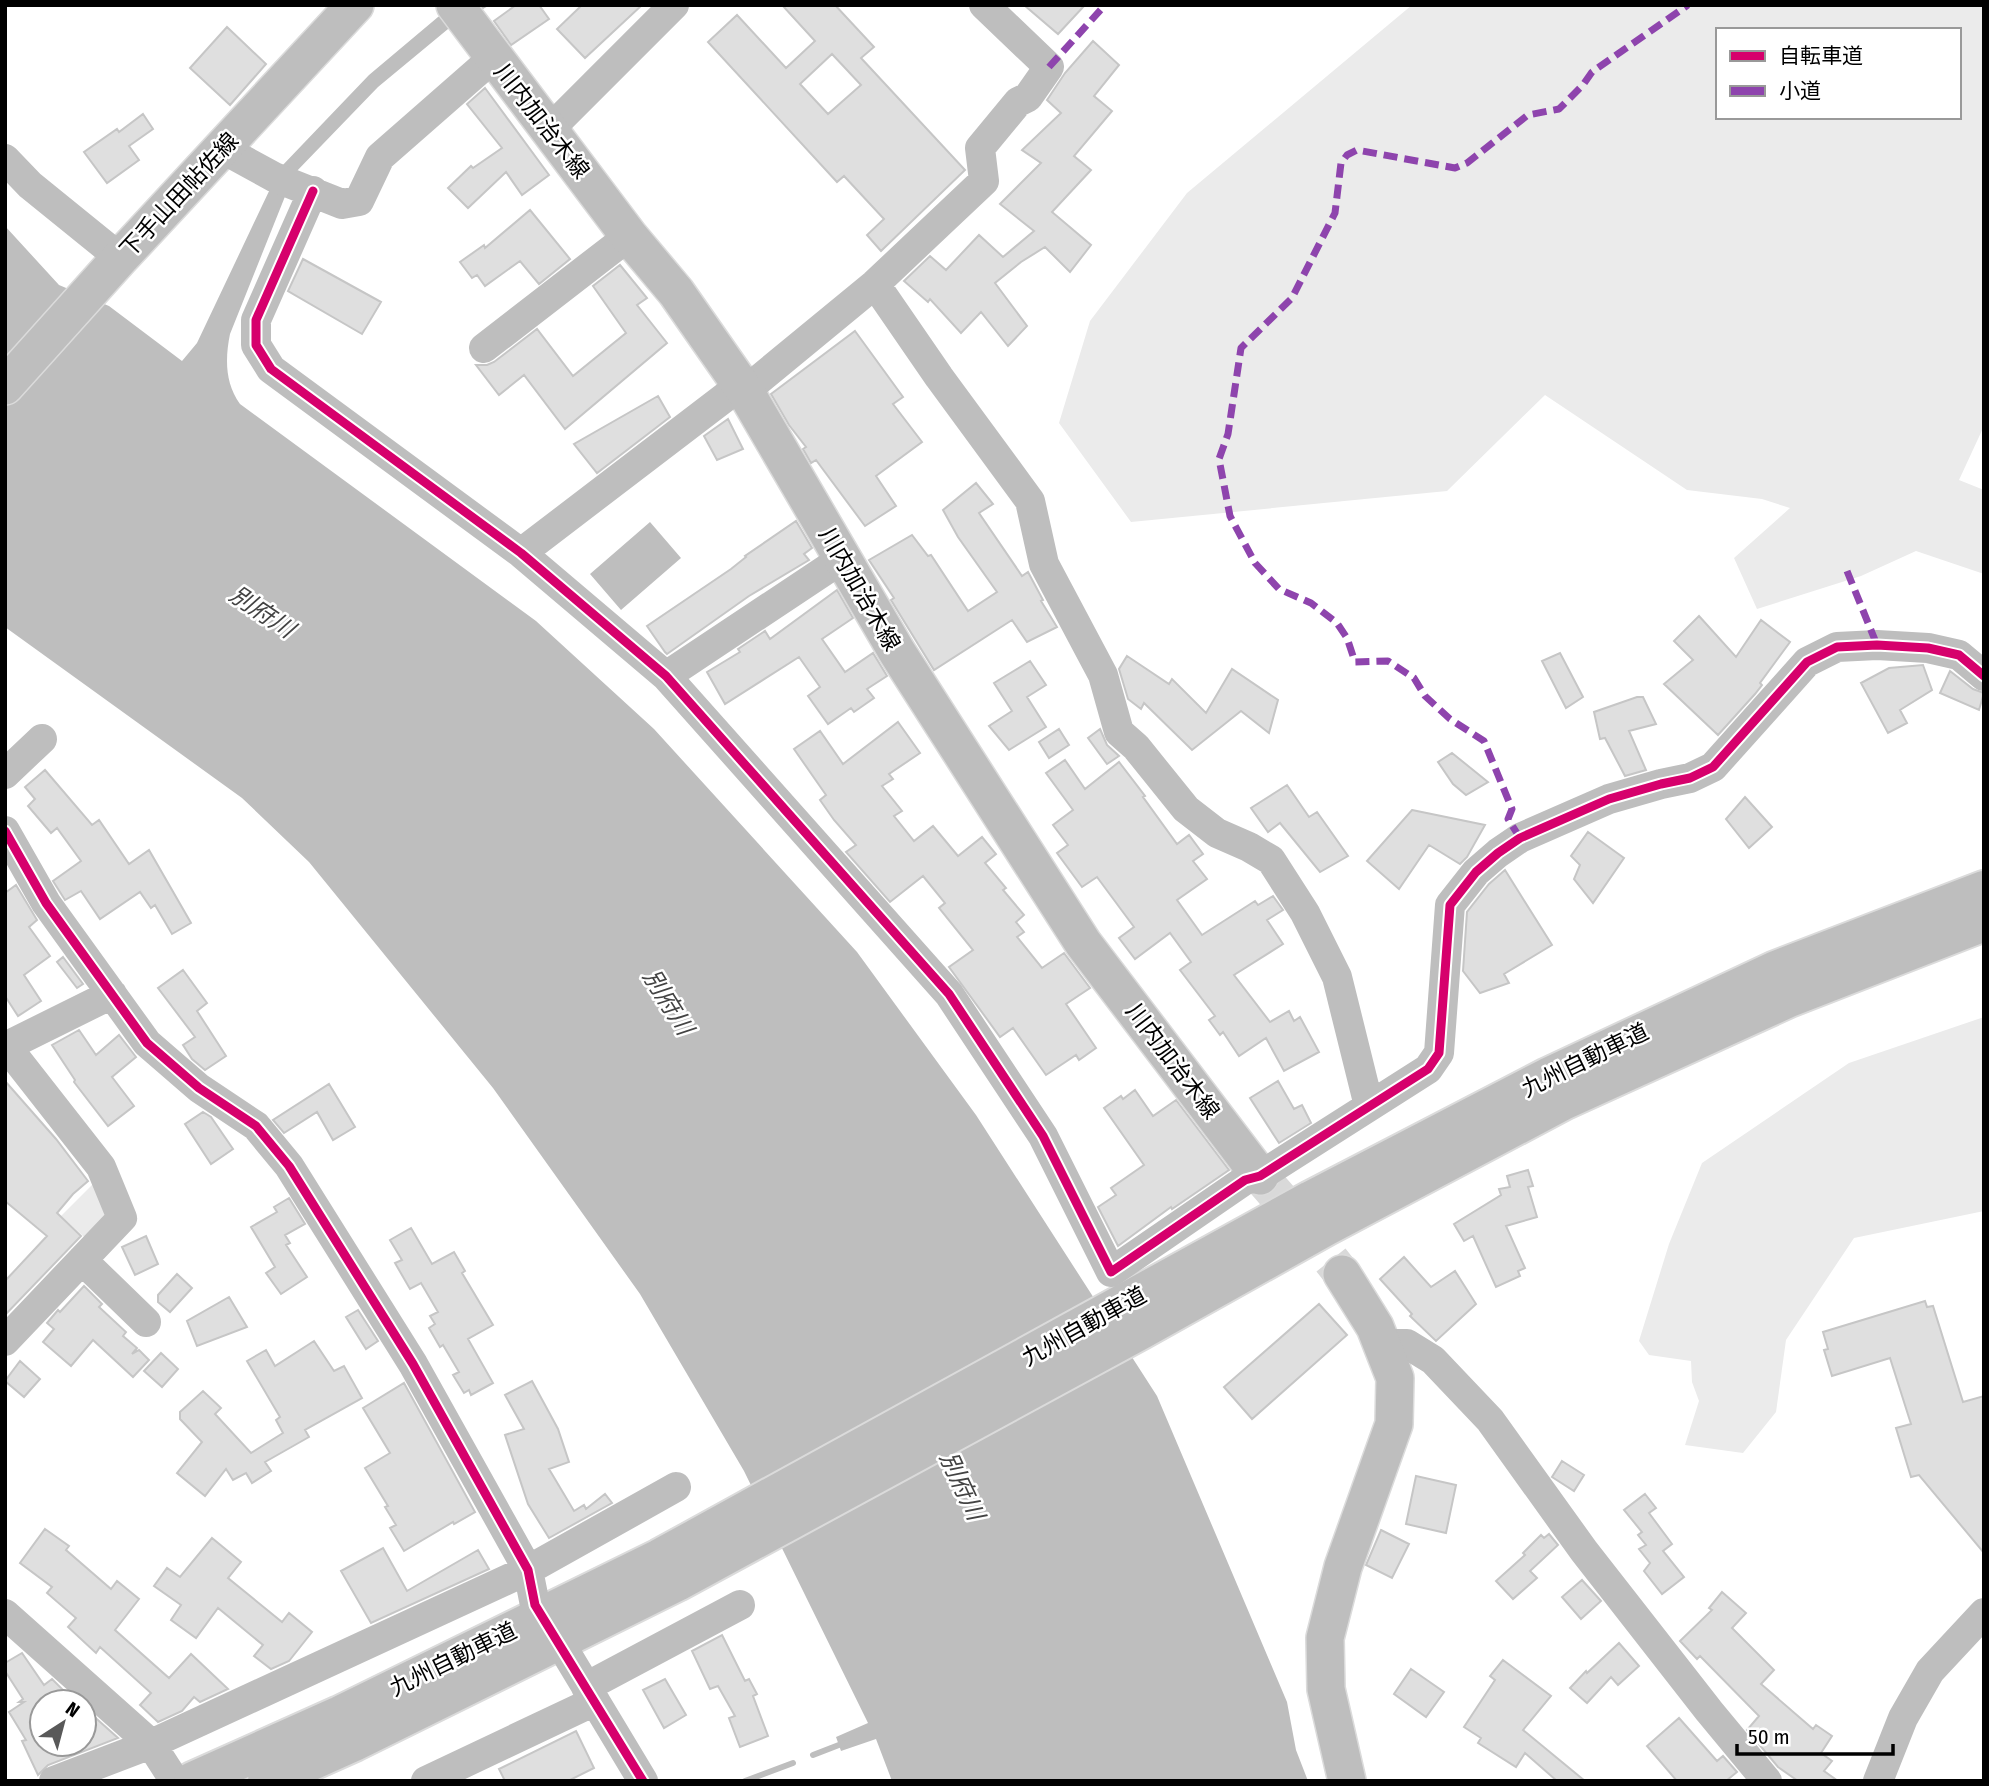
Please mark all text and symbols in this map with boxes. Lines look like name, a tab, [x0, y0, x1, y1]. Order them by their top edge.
legend	[1716, 28, 1961, 119]
text: 自転車道	[1779, 43, 1863, 69]
street label: 川内加治木線	[488, 58, 596, 184]
text: 小道	[1779, 78, 1821, 104]
street label: 下手山田帖佐線	[114, 127, 244, 263]
street label: 川内加治木線	[813, 522, 907, 656]
water label: 別府川	[224, 580, 302, 645]
water label: 別府川	[637, 964, 701, 1042]
street label: 川内加治木線	[1120, 997, 1226, 1125]
street label: 九州自動車道	[1517, 1017, 1653, 1103]
street label: 九州自動車道	[1017, 1280, 1151, 1372]
water label: 別府川	[934, 1447, 991, 1527]
street label: 九州自動車道	[385, 1616, 521, 1702]
north arrow	[28, 1688, 98, 1758]
text: N	[61, 1697, 84, 1722]
scale bar	[1737, 1712, 1893, 1756]
text: 50 m	[1748, 1724, 1790, 1750]

